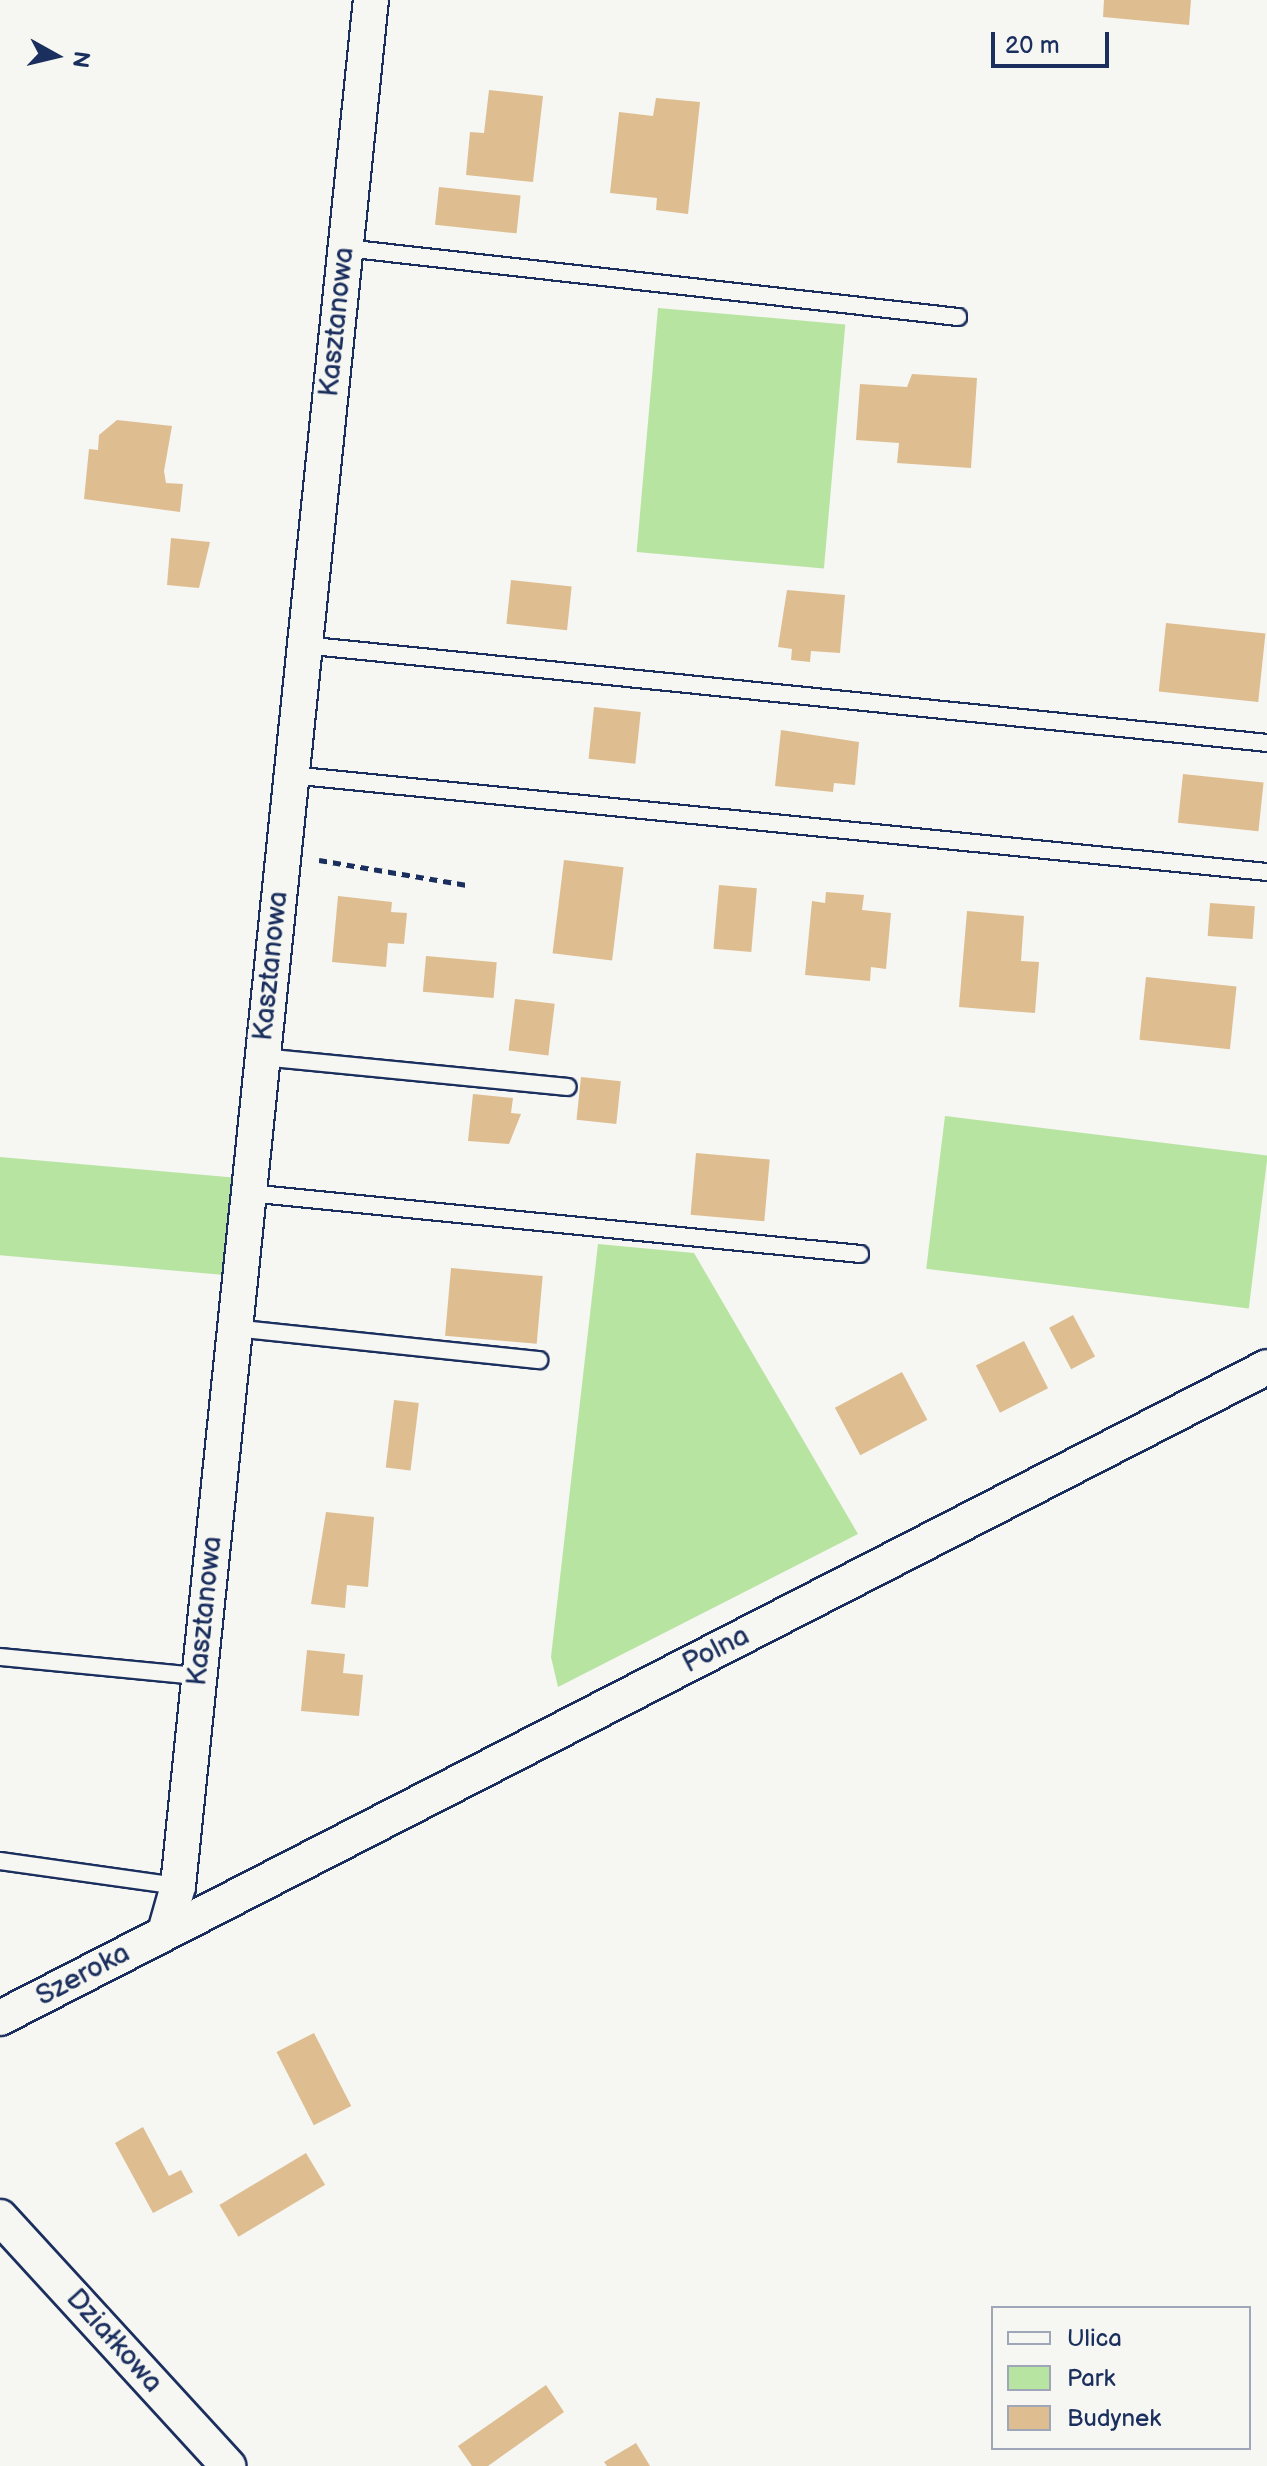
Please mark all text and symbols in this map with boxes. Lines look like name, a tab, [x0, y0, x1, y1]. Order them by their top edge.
north arrow	[16, 16, 96, 96]
scale bar	[995, 16, 1113, 66]
text: 20 m	[1005, 31, 1060, 60]
text: N	[66, 49, 95, 69]
street label: Kasztanowa	[312, 245, 362, 399]
street label: Kasztanowa	[246, 889, 296, 1043]
street label: Kasztanowa	[180, 1534, 230, 1688]
street label: Polna	[677, 1619, 755, 1681]
street label: Szeroka	[31, 1936, 135, 2014]
street label: Działkowa	[59, 2282, 169, 2400]
legend	[991, 2306, 1251, 2450]
text: Ulica	[1067, 2324, 1122, 2353]
text: Park	[1067, 2364, 1115, 2393]
text: Budynek	[1067, 2404, 1161, 2433]

